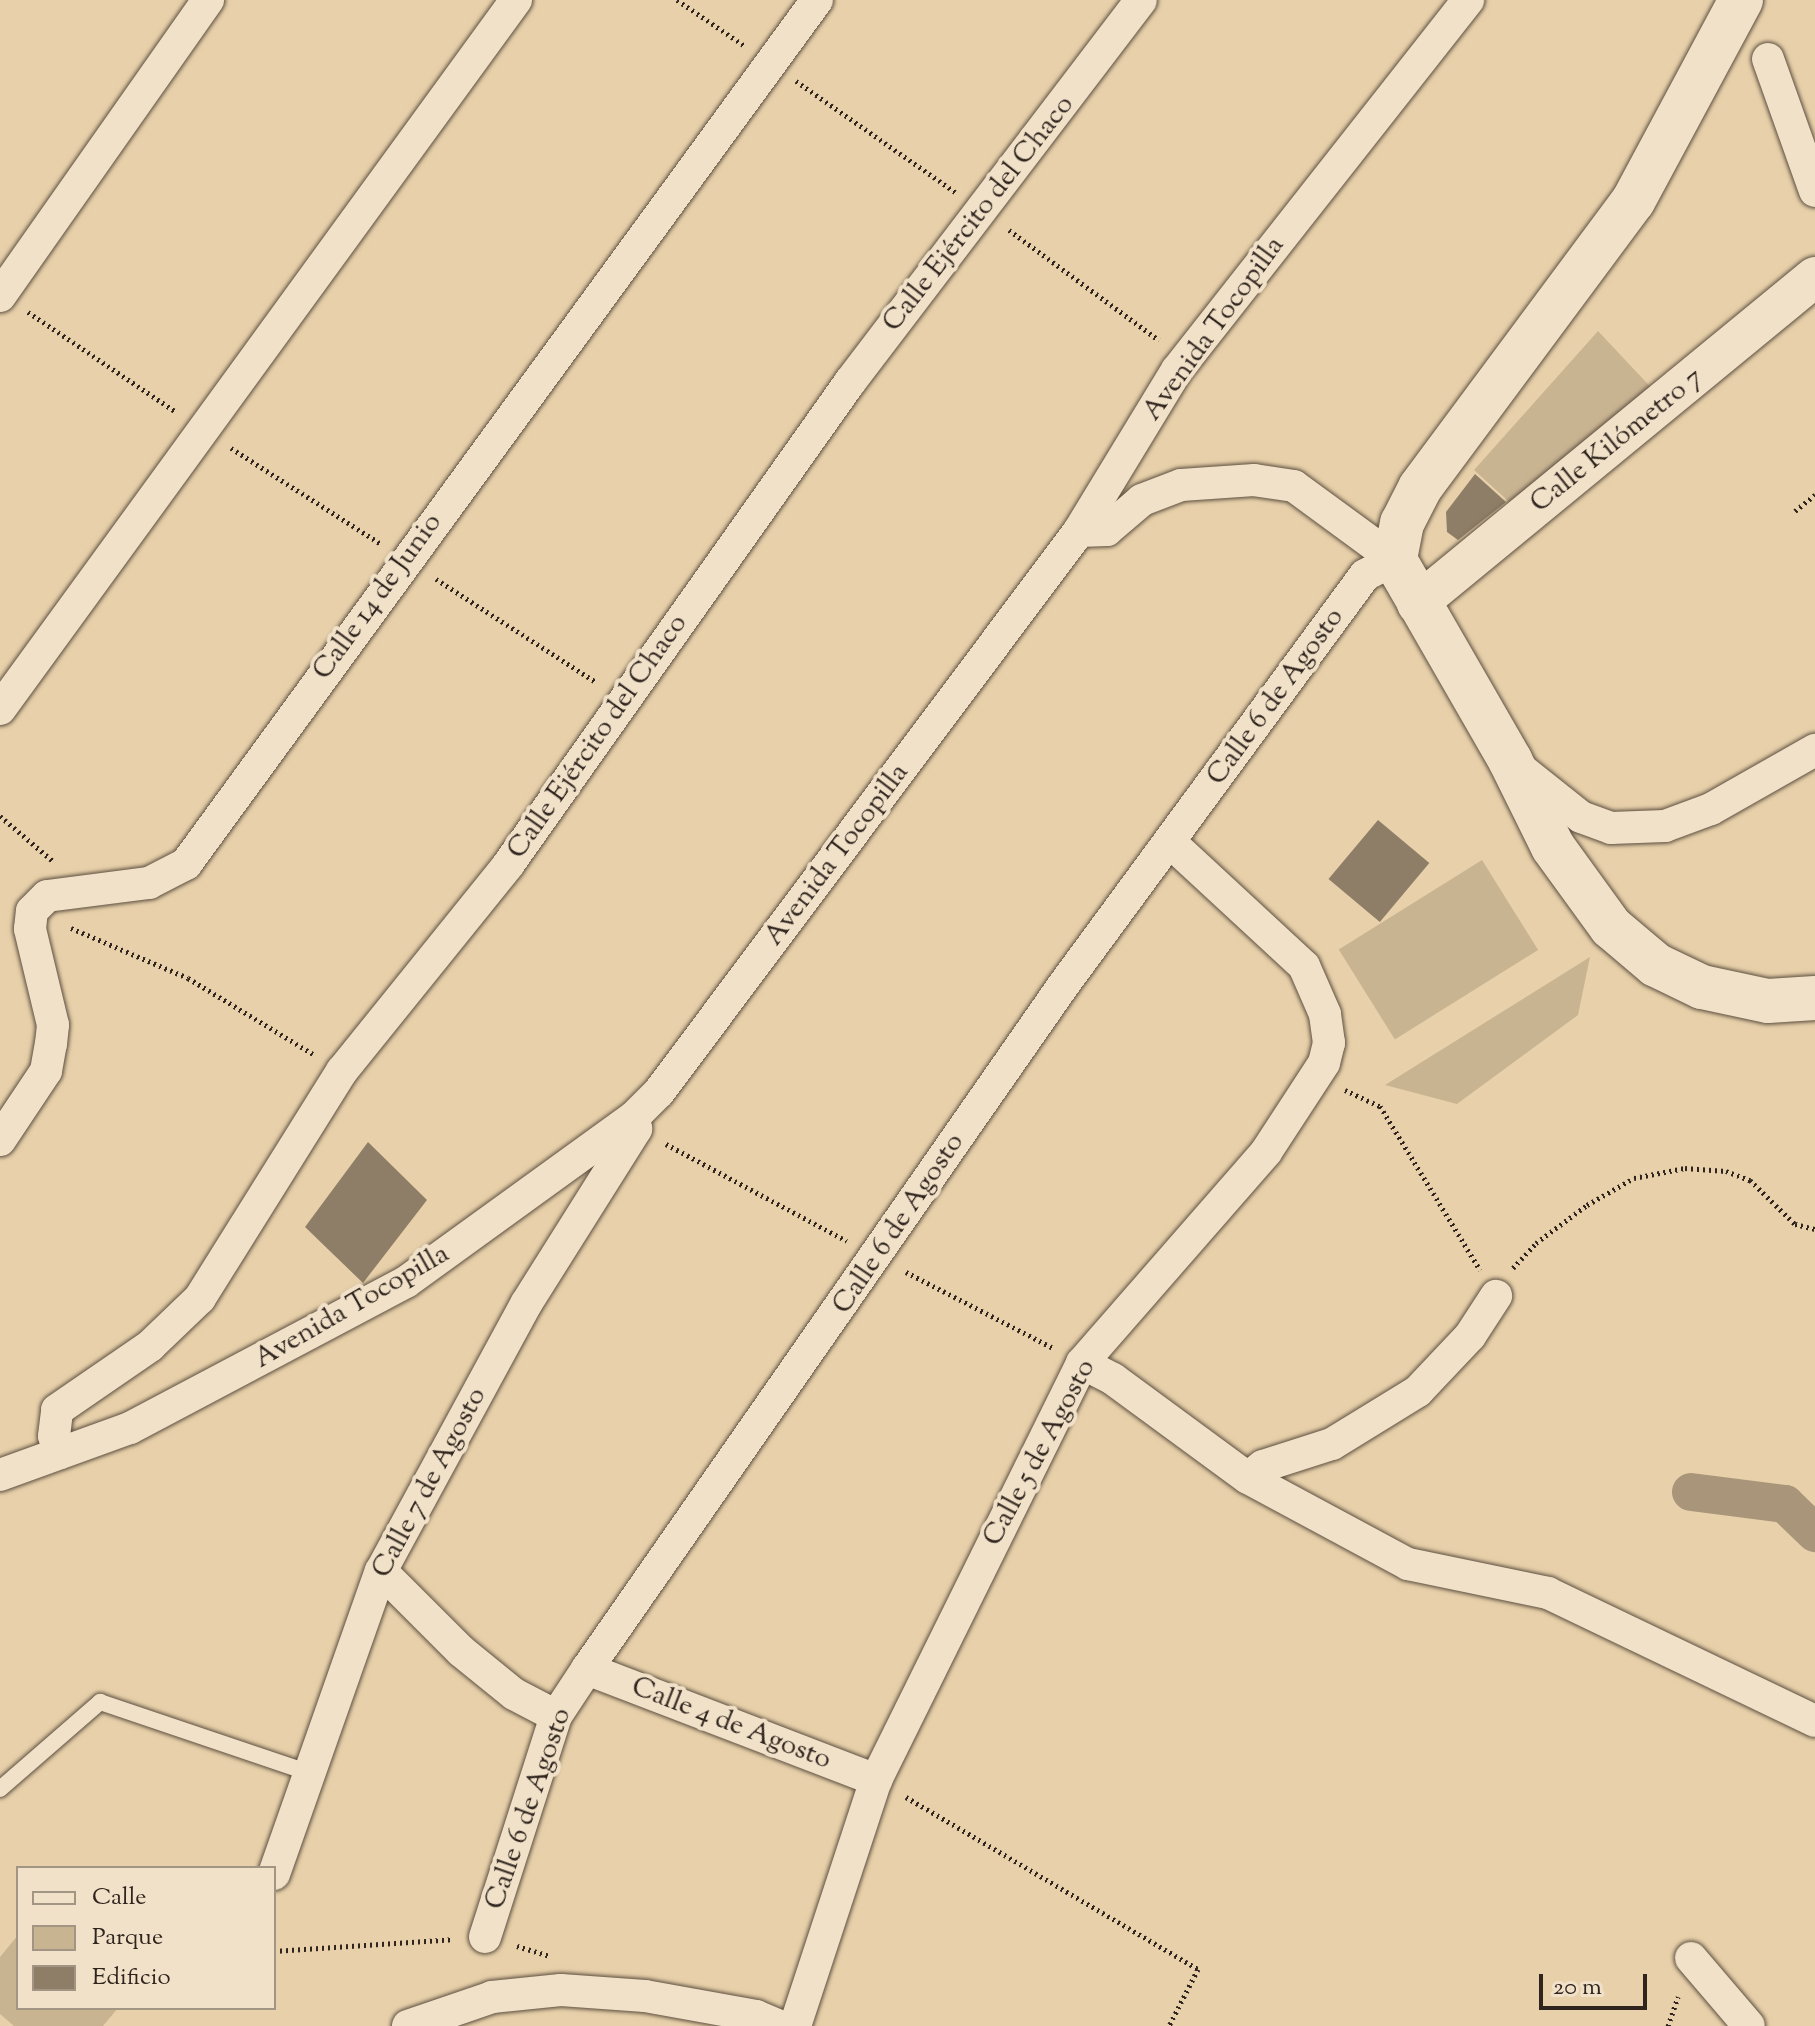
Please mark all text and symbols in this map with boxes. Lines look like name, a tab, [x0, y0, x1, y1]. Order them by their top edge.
street label: Calle Ejército del Chaco	[876, 89, 1082, 339]
street label: Avenida Tocopilla	[1136, 230, 1292, 428]
street label: Calle Kilómetro 7	[1524, 361, 1710, 521]
street label: Calle 14 de Junio	[306, 507, 450, 687]
street label: Calle 6 de Agosto	[1200, 602, 1352, 792]
street label: Calle Ejército del Chaco	[501, 608, 695, 866]
street label: Avenida Tocopilla	[758, 757, 916, 953]
street label: Calle 6 de Agosto	[826, 1127, 972, 1321]
street label: Avenida Tocopilla	[249, 1238, 455, 1376]
street label: Calle 5 de Agosto	[977, 1354, 1103, 1552]
street label: Calle 7 de Agosto	[366, 1382, 494, 1584]
street label: Calle 4 de Agosto	[626, 1671, 836, 1777]
street label: Calle 6 de Agosto	[479, 1704, 579, 1914]
legend	[16, 1866, 276, 2010]
text: Calle	[92, 1881, 146, 1915]
text: Parque	[92, 1921, 163, 1955]
scale bar	[1543, 1958, 1651, 2008]
text: Edificio	[92, 1961, 171, 1995]
text: 20 m	[1553, 1971, 1602, 2005]

